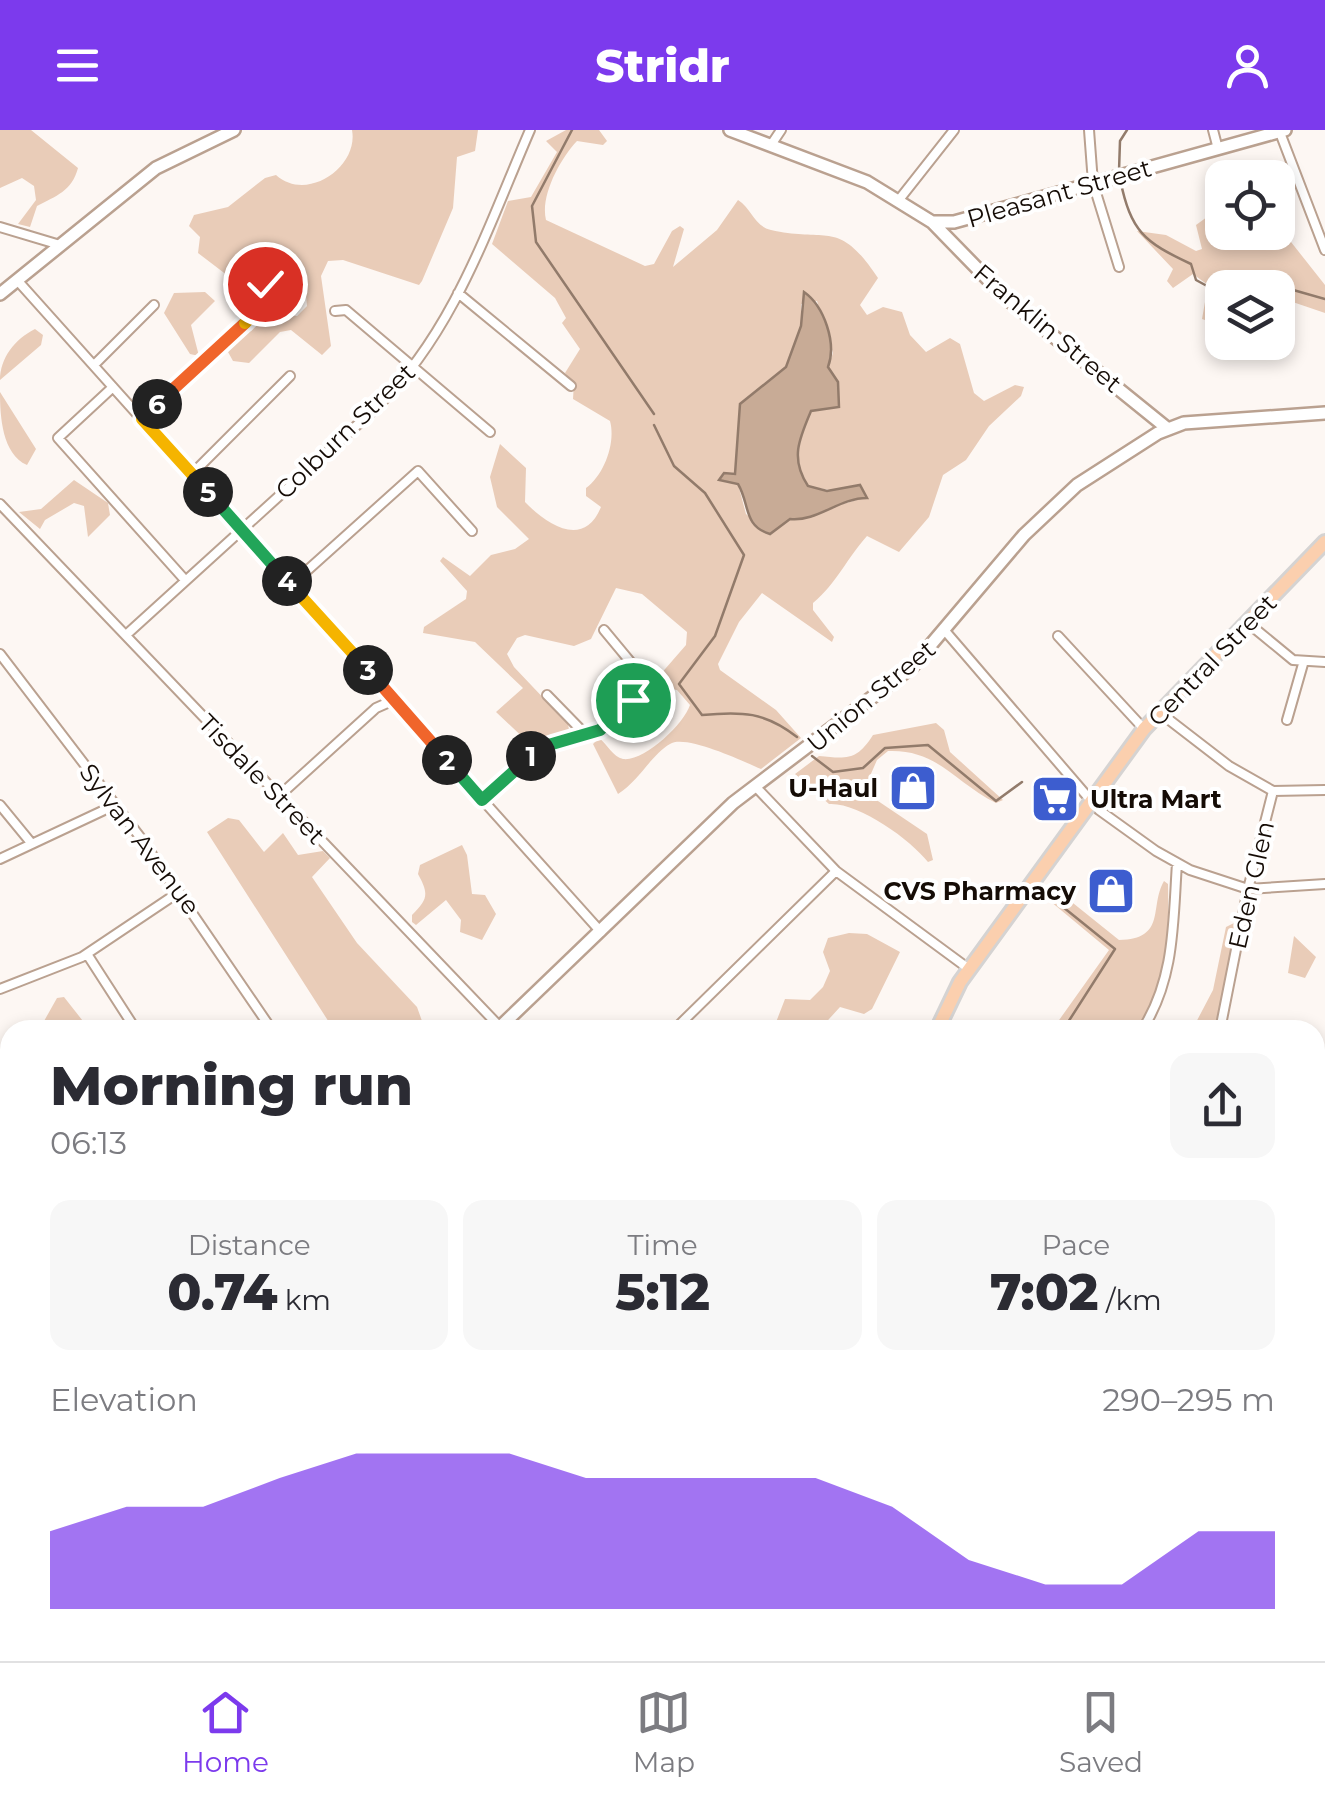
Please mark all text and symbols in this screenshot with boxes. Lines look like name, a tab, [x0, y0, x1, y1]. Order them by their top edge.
icon: menu	[50, 38, 105, 93]
text: Stridr	[595, 38, 730, 93]
icon: person	[1220, 38, 1275, 93]
street label: Pleasant Street	[963, 152, 1155, 234]
map controls	[1205, 160, 1295, 360]
button: locate	[1205, 160, 1295, 250]
pin	[223, 242, 308, 327]
icon: check	[238, 257, 293, 312]
street label: Franklin Street	[968, 257, 1128, 399]
button: layers	[1205, 270, 1295, 360]
street label: Colburn Street	[269, 357, 421, 505]
pin: 6	[132, 379, 182, 429]
text: 6	[148, 387, 166, 421]
pin: 5	[183, 467, 233, 517]
text: 5	[200, 475, 216, 509]
pin: 4	[262, 556, 312, 606]
text: 4	[277, 564, 297, 598]
street label: Central Street	[1141, 588, 1283, 732]
street label: Union Street	[801, 634, 941, 758]
pin: 3	[343, 645, 393, 695]
text: 3	[360, 653, 376, 687]
pin	[591, 658, 676, 743]
icon: arrive	[606, 673, 661, 728]
street label: Tisdale Street	[193, 708, 331, 850]
pin: 1	[506, 731, 556, 781]
pin: 2	[422, 735, 472, 785]
text: 1	[526, 739, 536, 773]
text: 2	[439, 743, 455, 777]
street label: Sylvan Avenue	[73, 758, 207, 920]
shop icon: U-Haul	[887, 762, 939, 814]
place label: U-Haul	[788, 773, 878, 803]
supermarket icon: Ultra Mart	[1029, 773, 1081, 825]
place label: Ultra Mart	[1090, 784, 1222, 814]
street label: Eden Glen	[1222, 818, 1280, 952]
shop icon: CVS Pharmacy	[1085, 865, 1137, 917]
place label: CVS Pharmacy	[884, 876, 1077, 906]
text: Morning run	[50, 1052, 413, 1119]
button: share	[1170, 1053, 1275, 1158]
text: 06:13	[50, 1123, 127, 1162]
text: Distance	[188, 1228, 311, 1262]
text: Time	[627, 1228, 698, 1262]
text: Pace	[1042, 1228, 1110, 1262]
text: 0.74	[167, 1262, 277, 1323]
text: 5:12	[615, 1262, 710, 1323]
text: 7:02	[990, 1262, 1099, 1323]
text: km	[277, 1283, 331, 1317]
text: /km	[1099, 1283, 1162, 1317]
text: Elevation	[50, 1380, 198, 1419]
text: 290–295 m	[1102, 1380, 1275, 1419]
tab: Home	[182, 1685, 269, 1779]
tab: Map	[633, 1685, 695, 1779]
tab: Saved	[1059, 1685, 1143, 1779]

